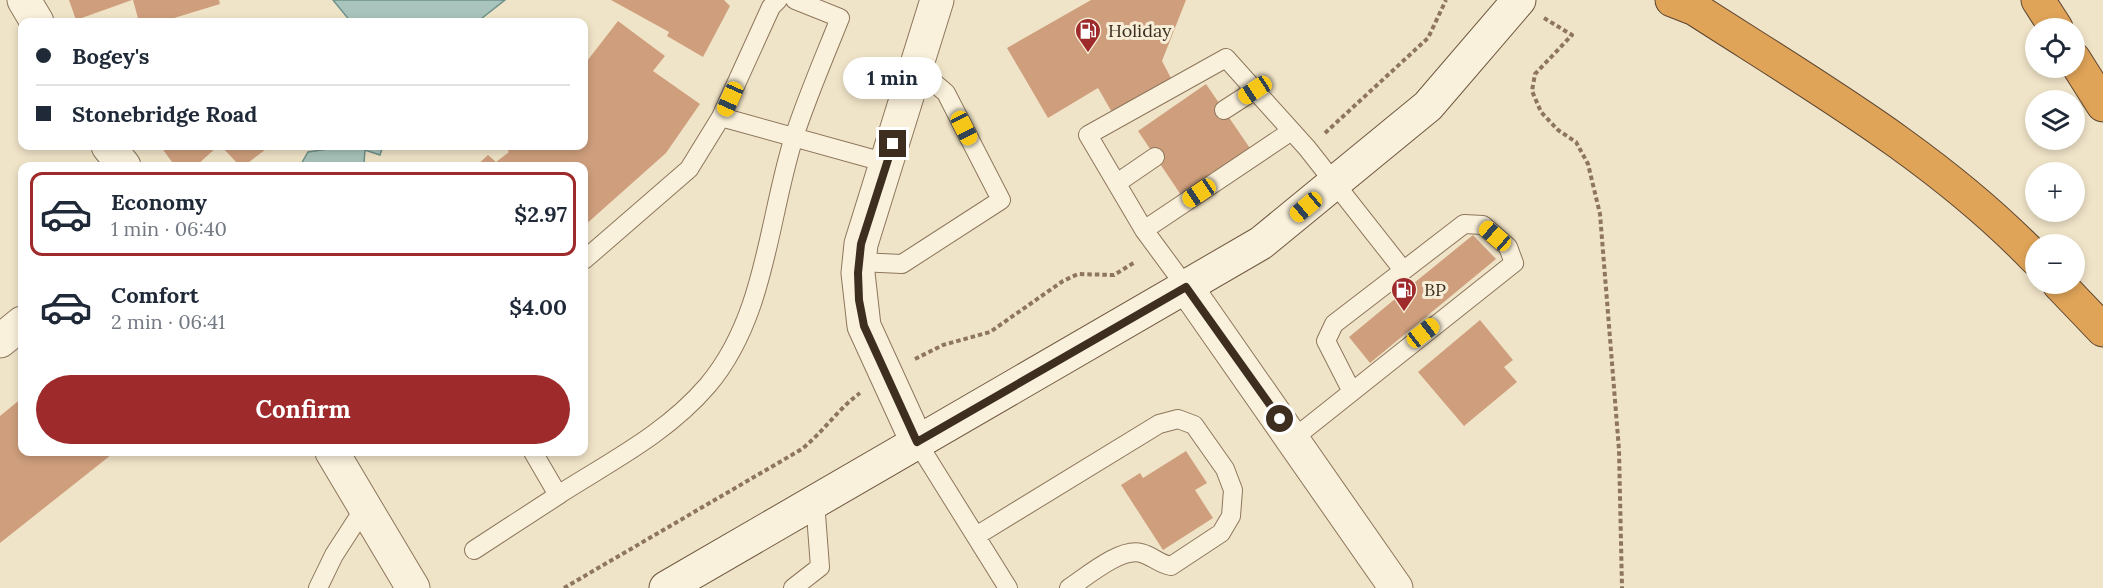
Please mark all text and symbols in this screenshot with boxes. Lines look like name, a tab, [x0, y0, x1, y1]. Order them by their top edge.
fuel station icon: Holiday	[1073, 16, 1103, 54]
map controls	[2025, 18, 2085, 294]
button: locate	[2025, 18, 2085, 78]
place label: Holiday	[1108, 19, 1172, 42]
text: Bogey's	[72, 42, 150, 70]
callout: 1 min	[844, 57, 942, 99]
text: 1 min	[867, 65, 918, 90]
car	[1235, 73, 1275, 107]
car	[714, 79, 746, 119]
button: layers	[2025, 90, 2085, 150]
text: Stonebridge Road	[72, 100, 257, 128]
car	[948, 108, 980, 148]
route end	[879, 130, 906, 157]
button: +	[2025, 162, 2085, 222]
car	[1179, 175, 1219, 211]
icon: car	[39, 187, 93, 241]
text: Economy	[111, 188, 207, 216]
car	[1286, 189, 1326, 225]
text: $2.97	[514, 200, 567, 228]
text: 1 min · 06:40	[111, 216, 227, 241]
car	[1476, 217, 1514, 255]
button: −	[2025, 234, 2085, 294]
fuel station icon: BP	[1389, 275, 1419, 313]
place label: BP	[1424, 278, 1446, 301]
icon: car	[39, 280, 93, 334]
text: Comfort	[111, 281, 199, 309]
text: $4.00	[509, 293, 567, 321]
text: 2 min · 06:41	[111, 309, 225, 334]
car	[1403, 315, 1443, 351]
button: Confirm	[36, 375, 570, 444]
route start	[1266, 405, 1293, 432]

